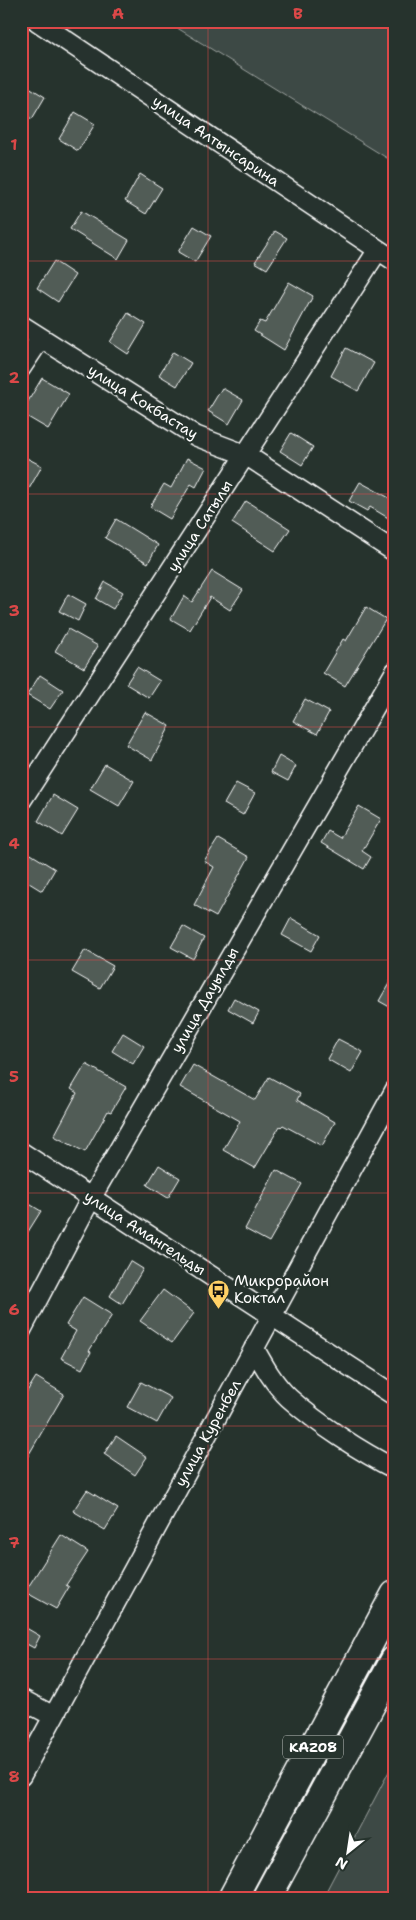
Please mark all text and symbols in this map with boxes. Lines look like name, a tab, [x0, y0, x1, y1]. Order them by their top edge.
text: A	[112, 3, 124, 24]
text: B	[293, 3, 303, 24]
street label: улица Алтынсарина	[149, 91, 284, 191]
text: 1	[10, 134, 18, 155]
street label: улица Кокбастау	[84, 360, 202, 444]
text: 2	[8, 367, 20, 388]
street label: улица Сатылы	[163, 476, 237, 576]
text: 3	[8, 600, 20, 621]
text: 4	[8, 833, 20, 854]
street label: улица Дауылды	[167, 943, 243, 1057]
text: 5	[9, 1066, 19, 1087]
street label: улица Амангельды	[80, 1186, 210, 1280]
place label: Микрорайон Коктал	[234, 1271, 329, 1308]
bus stop icon: Микрорайон Коктал	[206, 1278, 230, 1309]
text: 6	[8, 1299, 20, 1320]
street label: улица Куренбел	[170, 1375, 246, 1490]
text: 7	[8, 1532, 20, 1553]
road number: KAZ08	[283, 1735, 343, 1758]
text: 8	[8, 1766, 20, 1787]
north arrow	[324, 1828, 374, 1878]
text: N	[332, 1853, 351, 1874]

